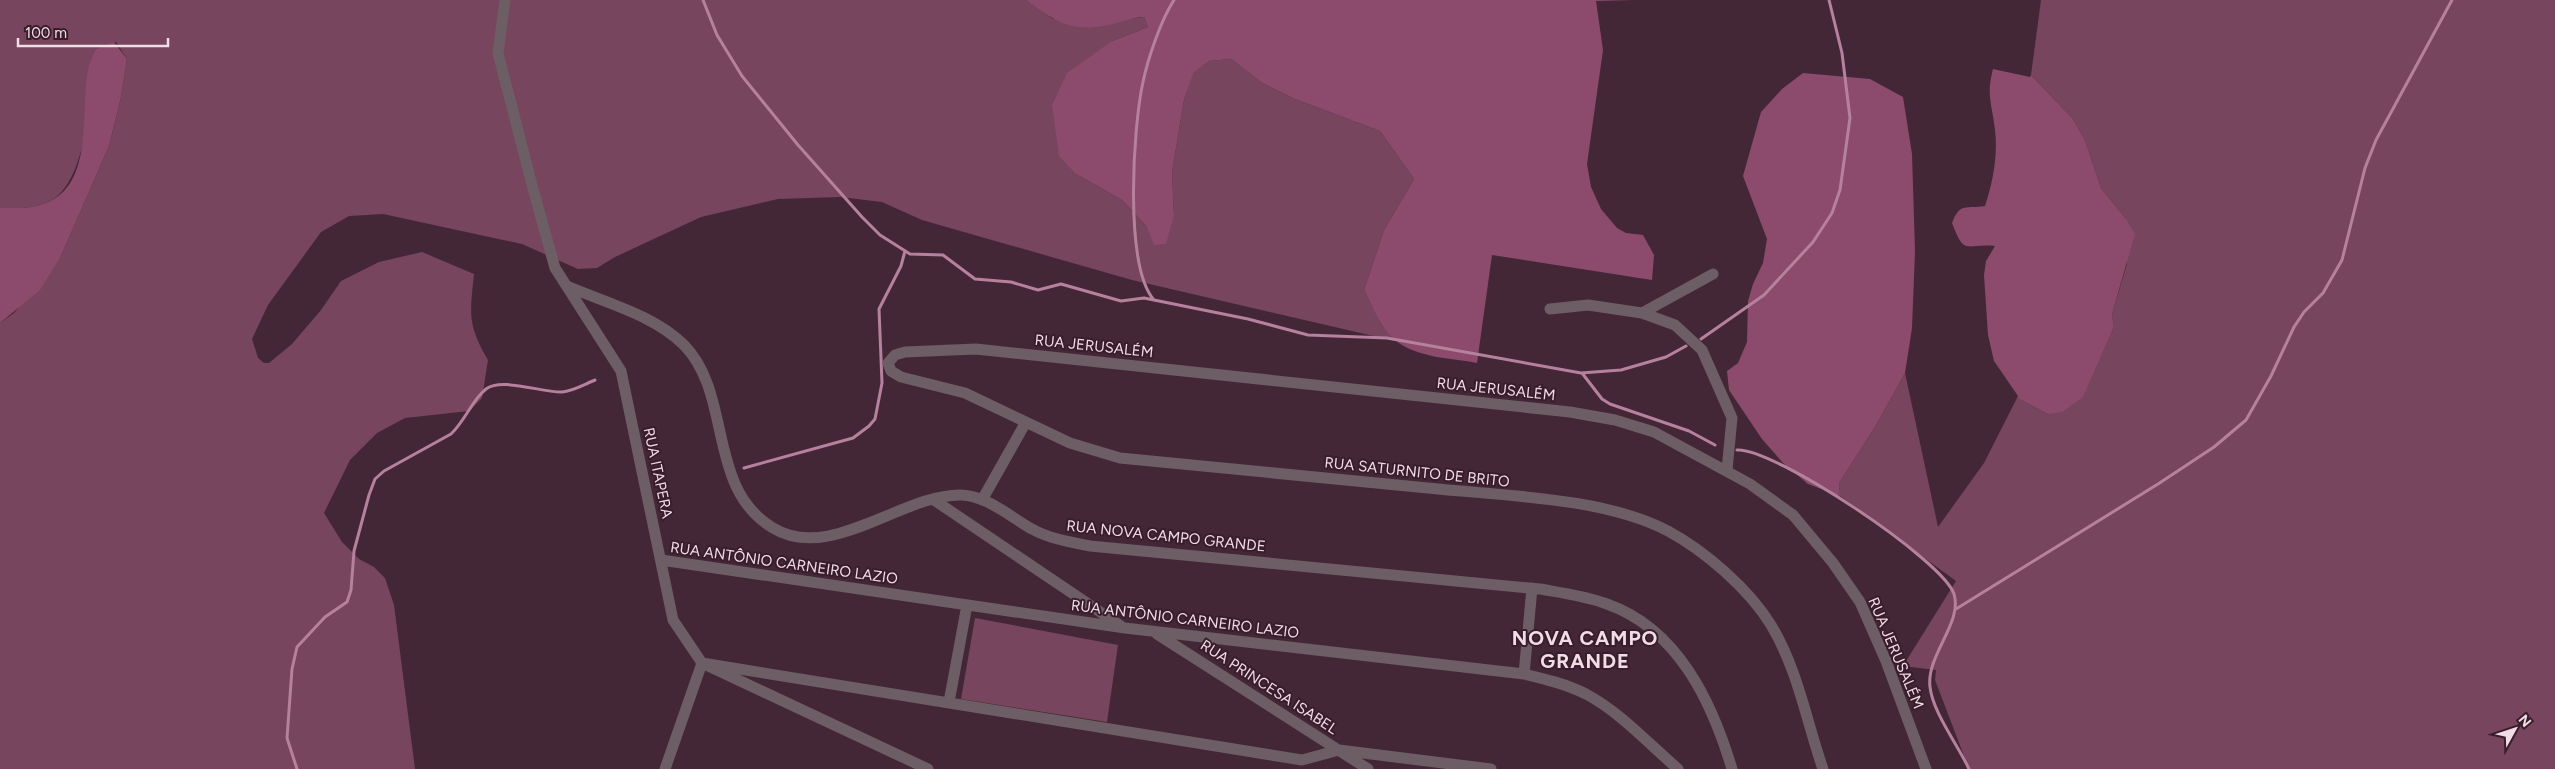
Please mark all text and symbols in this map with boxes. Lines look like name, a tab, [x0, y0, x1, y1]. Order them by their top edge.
scale bar	[18, 15, 168, 47]
text: 100 m	[25, 24, 67, 42]
street label: RUA JERUSALÉM	[1034, 331, 1154, 361]
street label: RUA JERUSALÉM	[1436, 374, 1556, 404]
street label: RUA ITAPERA	[640, 426, 676, 520]
street label: RUA SATURNITO DE BRITO	[1324, 453, 1510, 491]
street label: RUA NOVA CAMPO GRANDE	[1066, 517, 1266, 555]
street label: RUA ANTÔNIO CARNEIRO LAZIO	[669, 538, 899, 588]
street label: RUA JERUSALÉM	[1864, 595, 1928, 711]
street label: RUA ANTÔNIO CARNEIRO LAZIO	[1070, 596, 1300, 642]
district label: NOVA CAMPO GRANDE	[1512, 626, 1658, 673]
street label: RUA PRINCESA ISABEL	[1197, 636, 1341, 738]
north arrow	[2490, 704, 2540, 754]
text: N	[2515, 711, 2535, 731]

